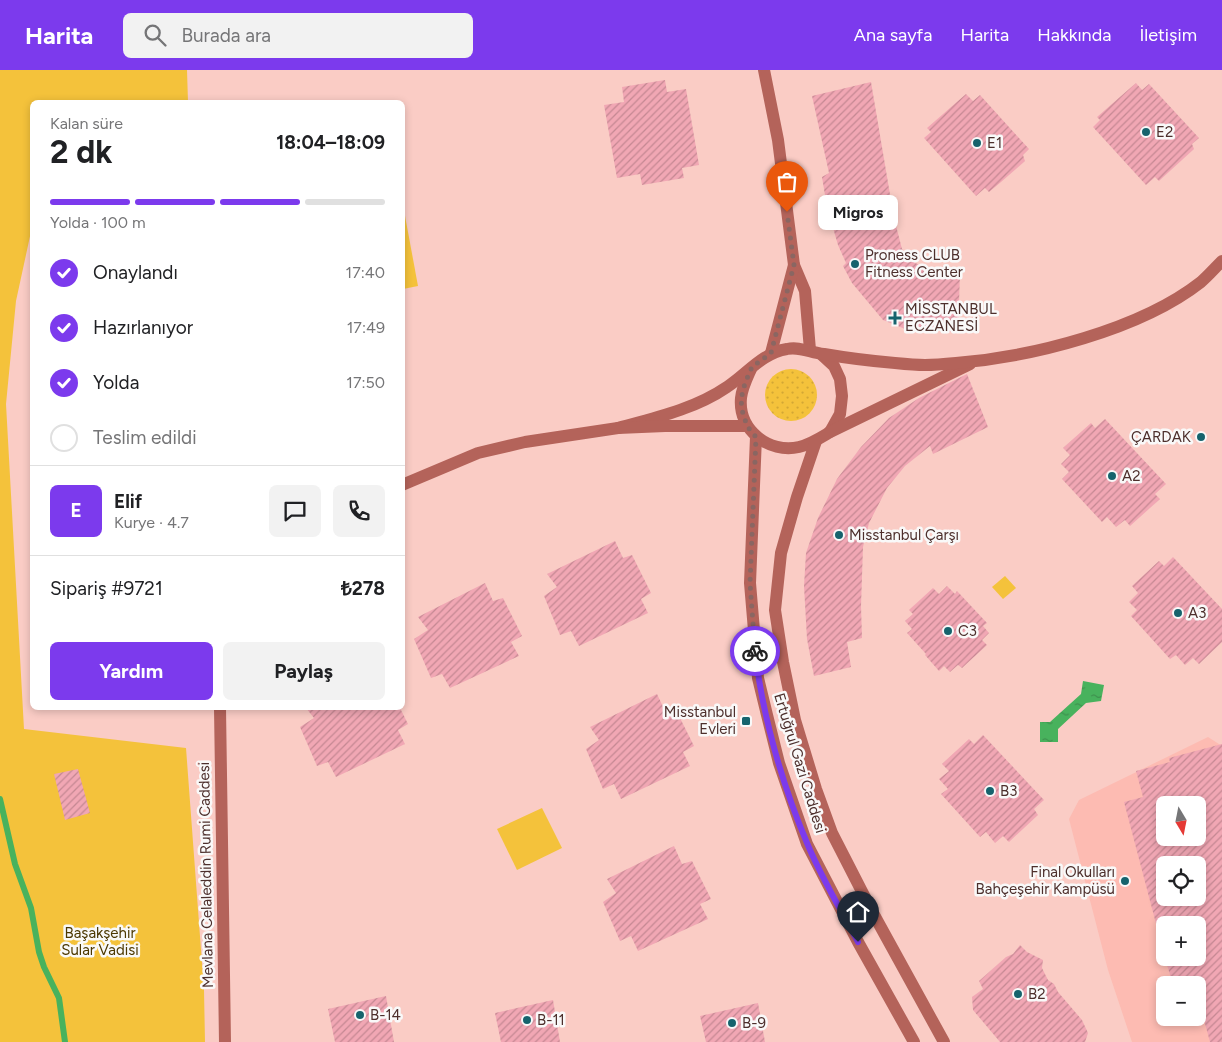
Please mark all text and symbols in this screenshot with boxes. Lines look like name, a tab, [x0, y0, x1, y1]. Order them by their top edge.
search box	[123, 13, 473, 58]
text: Harita	[25, 21, 93, 50]
icon: search	[141, 21, 169, 49]
text: Burada ara	[181, 24, 271, 47]
text: Ana sayfa	[854, 24, 932, 46]
text: Harita	[960, 24, 1009, 46]
text: Hakkında	[1037, 24, 1111, 46]
text: İletişim	[1139, 24, 1197, 46]
text: Kalan süre	[50, 114, 123, 133]
place label: E2	[1156, 123, 1173, 141]
marker: E2	[1140, 126, 1152, 138]
text: 18:04–18:09	[276, 131, 385, 154]
text: 2 dk	[50, 133, 112, 171]
place label: E1	[987, 134, 1002, 152]
marker: E1	[971, 137, 983, 149]
pin	[766, 161, 808, 212]
icon: bag	[773, 168, 801, 196]
callout: Migros	[817, 194, 897, 230]
text: Migros	[833, 203, 883, 222]
text: Yolda · 100 m	[50, 213, 146, 232]
place label: Proness CLUB Fitness Center	[865, 246, 963, 281]
marker: Proness CLUB Fitness Center	[849, 258, 861, 270]
icon: check	[50, 259, 78, 287]
text: Onaylandı	[93, 261, 178, 284]
text: 17:40	[346, 263, 385, 282]
place label: MİSSTANBUL ECZANESİ	[905, 300, 997, 335]
marker: MİSSTANBUL ECZANESİ	[889, 312, 901, 324]
icon: check	[50, 314, 78, 342]
text: Hazırlanıyor	[93, 316, 193, 339]
text: 17:49	[347, 318, 385, 337]
icon: check	[50, 369, 78, 397]
text: Yolda	[93, 371, 139, 394]
text: 17:50	[346, 373, 385, 392]
text: Teslim edildi	[93, 426, 197, 449]
place label: ÇARDAK	[1131, 428, 1192, 446]
marker: ÇARDAK	[1195, 431, 1207, 443]
place label: A2	[1122, 467, 1141, 485]
marker: A2	[1106, 470, 1118, 482]
button: chat	[269, 485, 321, 537]
button: phone	[333, 485, 385, 537]
text: Elif	[114, 490, 142, 513]
text: E	[70, 499, 82, 522]
text: Kurye · 4.7	[114, 513, 189, 532]
place label: Misstanbul Çarşı	[849, 526, 959, 544]
marker: Misstanbul Çarşı	[833, 529, 845, 541]
text: Sipariş #9721	[50, 577, 163, 600]
text: ₺278	[341, 577, 385, 600]
place label: A3	[1188, 604, 1206, 622]
marker: A3	[1172, 607, 1184, 619]
place label: C3	[958, 622, 977, 640]
marker: C3	[942, 625, 954, 637]
courier	[730, 626, 780, 676]
icon: bike	[741, 637, 769, 665]
button: Yardım	[50, 642, 213, 700]
button: Paylaş	[223, 642, 385, 700]
street label: Ertuğrul Gazi Caddesi	[770, 691, 830, 835]
place label: Misstanbul Evleri	[664, 703, 736, 738]
marker: Misstanbul Evleri	[740, 715, 752, 727]
street label: Mevlana Celaleddin Rumi Caddesi	[195, 762, 217, 988]
place label: B3	[1000, 782, 1017, 800]
marker: B3	[984, 785, 996, 797]
north arrow	[1156, 796, 1206, 846]
map controls	[1156, 796, 1206, 1026]
button: locate	[1156, 856, 1206, 906]
place label: Final Okulları Bahçeşehir Kampüsü	[976, 863, 1115, 898]
marker: Final Okulları Bahçeşehir Kampüsü	[1119, 875, 1131, 887]
pin	[837, 891, 879, 942]
icon: home	[844, 898, 872, 926]
button: +	[1156, 916, 1206, 966]
park label: Başakşehir Sular Vadisi	[61, 924, 139, 959]
button: −	[1156, 976, 1206, 1026]
place label: B2	[1028, 985, 1046, 1003]
marker: B2	[1012, 988, 1024, 1000]
place label: B-14	[370, 1006, 401, 1024]
marker: B-14	[354, 1009, 366, 1021]
place label: B-11	[537, 1011, 565, 1029]
marker: B-11	[521, 1014, 533, 1026]
place label: B-9	[742, 1014, 766, 1032]
marker: B-9	[726, 1017, 738, 1029]

